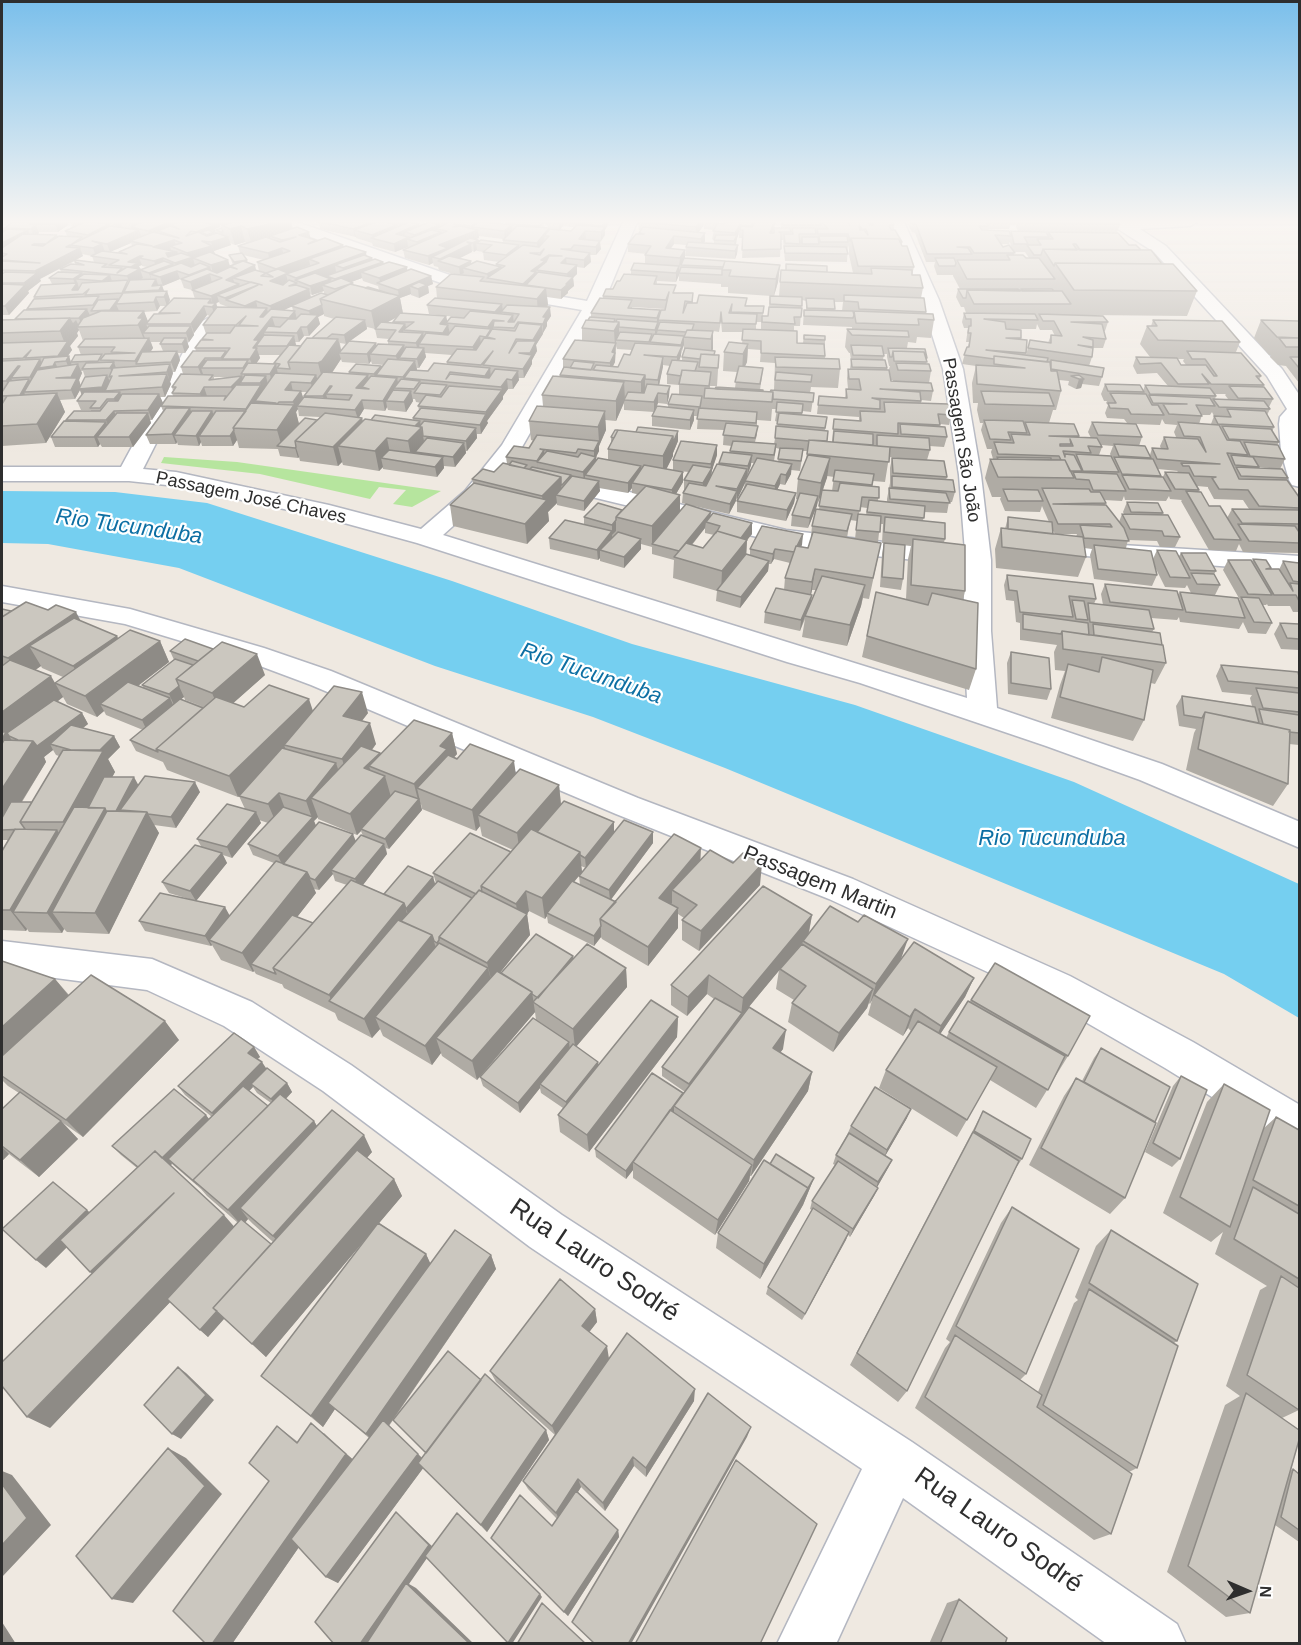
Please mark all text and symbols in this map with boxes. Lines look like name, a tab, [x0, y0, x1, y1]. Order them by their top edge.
street label: Passagem São João	[937, 356, 985, 524]
street label: Passagem José Chaves	[154, 467, 348, 529]
water label: Rio Tucunduba	[54, 504, 204, 550]
water label: Rio Tucunduba	[517, 637, 665, 711]
water label: Rio Tucunduba	[978, 826, 1126, 852]
street label: Passagem Martin	[740, 841, 900, 925]
street label: Rua Lauro Sodré	[503, 1193, 685, 1329]
street label: Rua Lauro Sodré	[908, 1461, 1088, 1601]
north arrow	[1217, 1561, 1277, 1621]
text: N	[1257, 1586, 1274, 1598]

